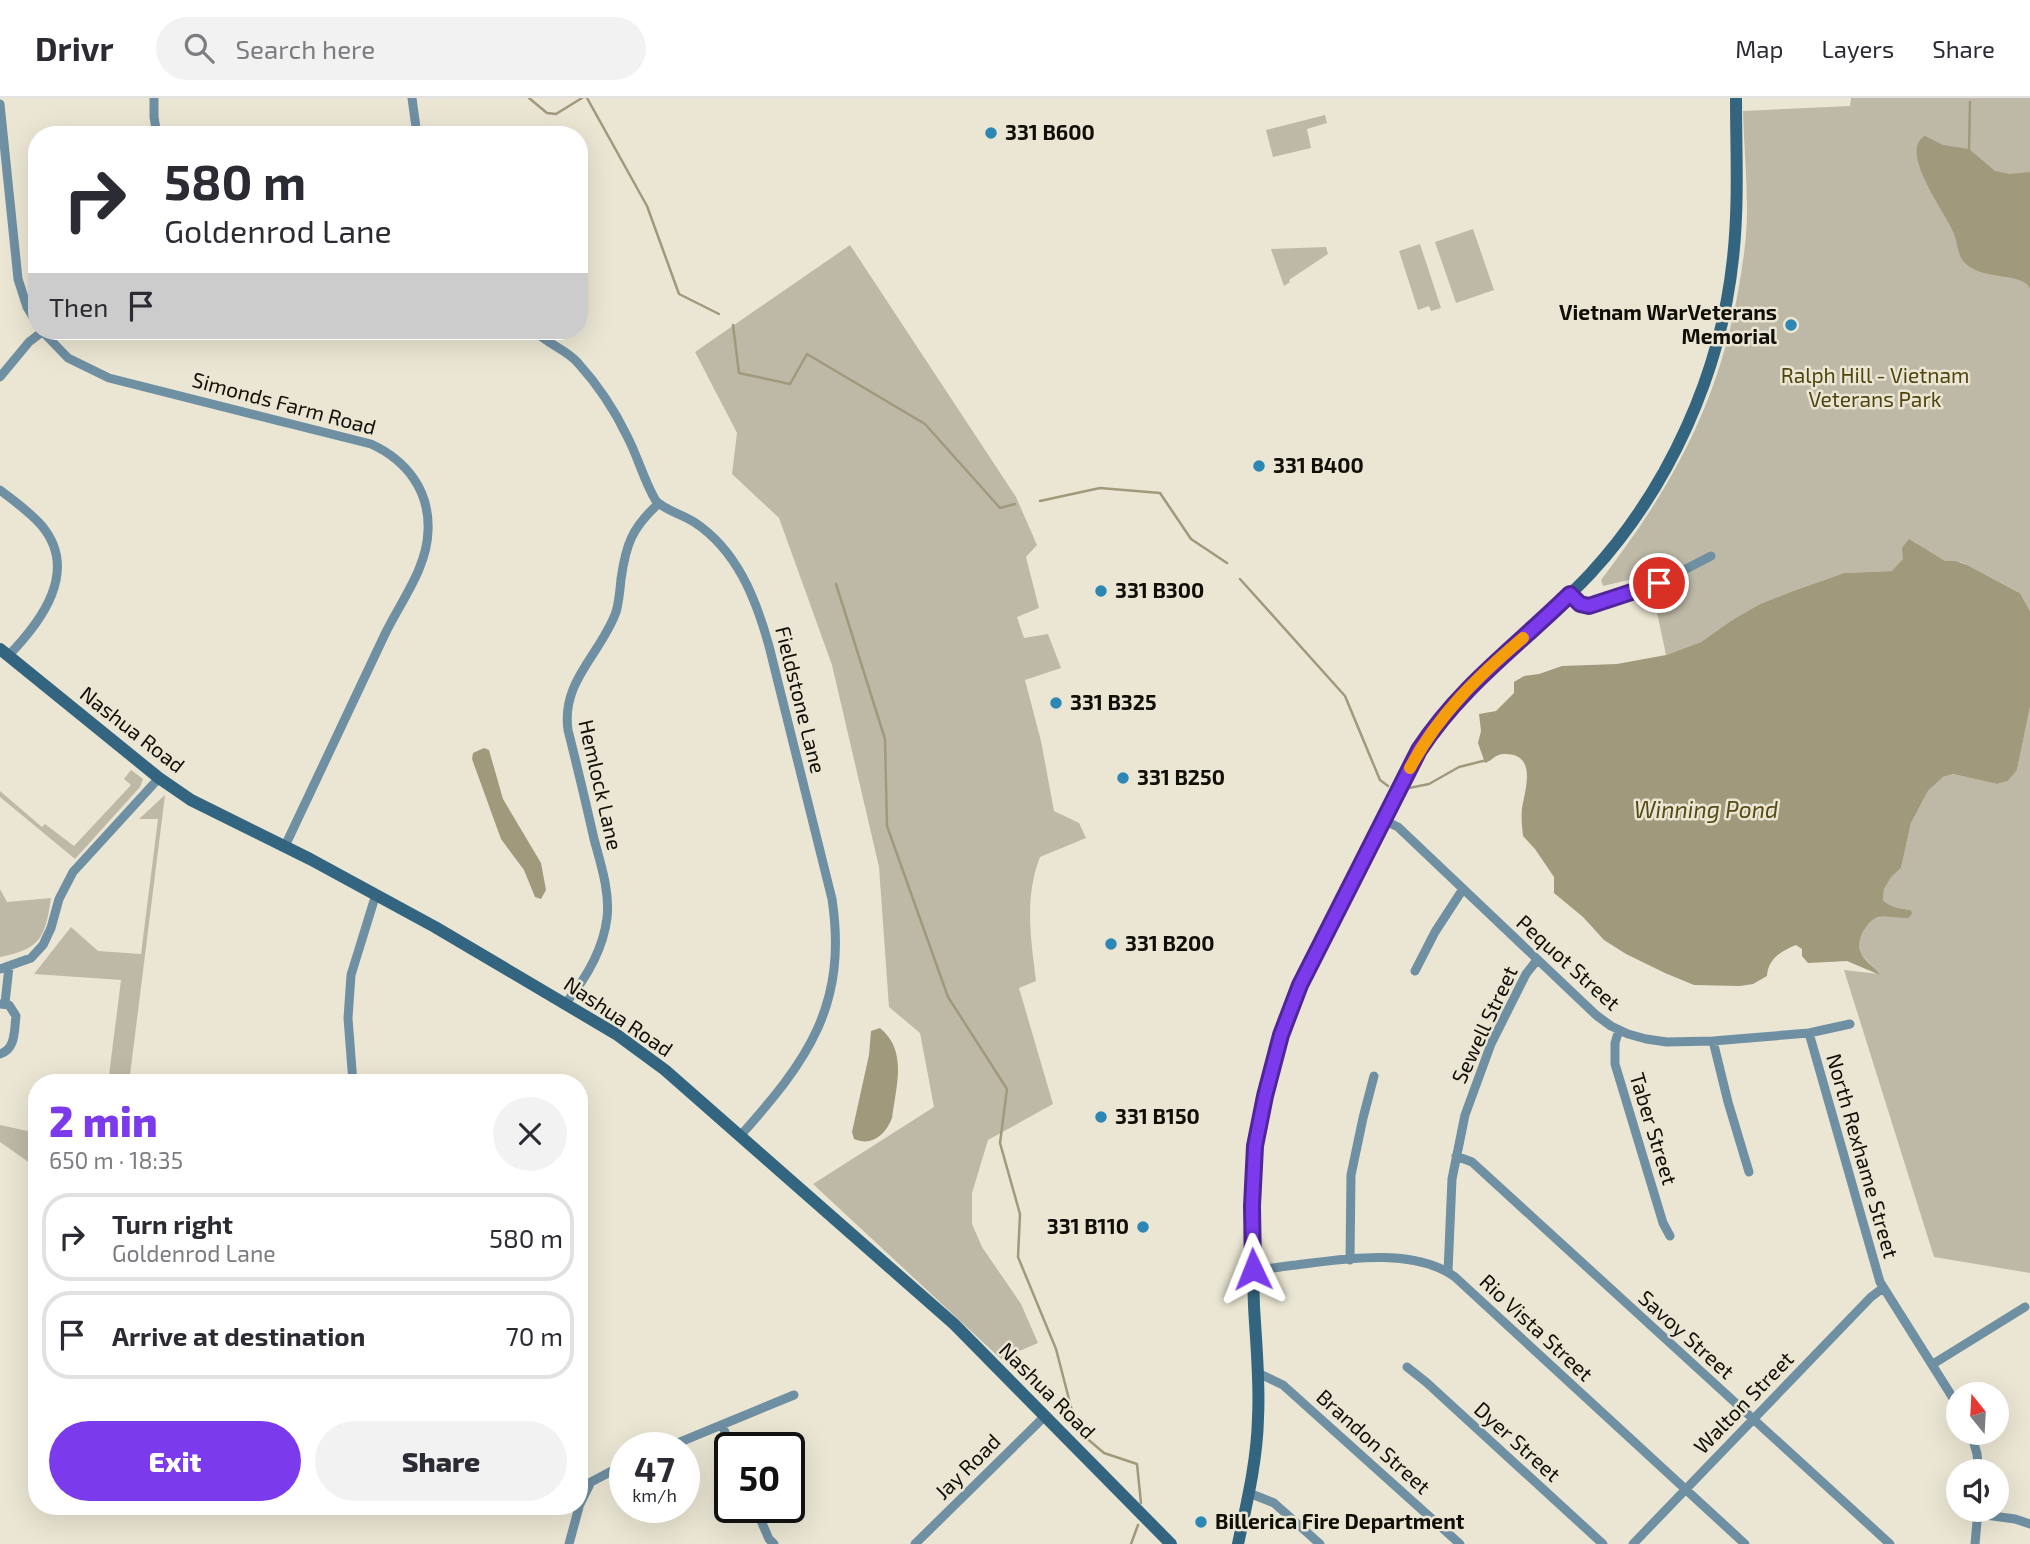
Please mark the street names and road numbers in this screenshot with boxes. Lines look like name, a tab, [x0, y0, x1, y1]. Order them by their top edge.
street label: Simonds Farm Road	[190, 366, 379, 439]
street label: Fieldstone Lane	[771, 624, 832, 776]
street label: Nashua Road	[76, 680, 190, 777]
street label: Hemlock Lane	[574, 717, 629, 852]
street label: Pequot Street	[1512, 909, 1626, 1015]
street label: Sewell Street	[1446, 962, 1522, 1087]
street label: Nashua Road	[560, 970, 678, 1061]
street label: North Rexhame Street	[1822, 1050, 1905, 1261]
street label: Taber Street	[1626, 1069, 1683, 1188]
street label: Rio Vista Street	[1475, 1268, 1599, 1386]
street label: Savoy Street	[1634, 1285, 1740, 1383]
street label: Nashua Road	[995, 1337, 1101, 1443]
street label: Walton Street	[1688, 1346, 1798, 1458]
street label: Brandon Street	[1312, 1383, 1436, 1498]
street label: Dyer Street	[1470, 1396, 1566, 1486]
street label: Jay Road	[929, 1428, 1005, 1504]

